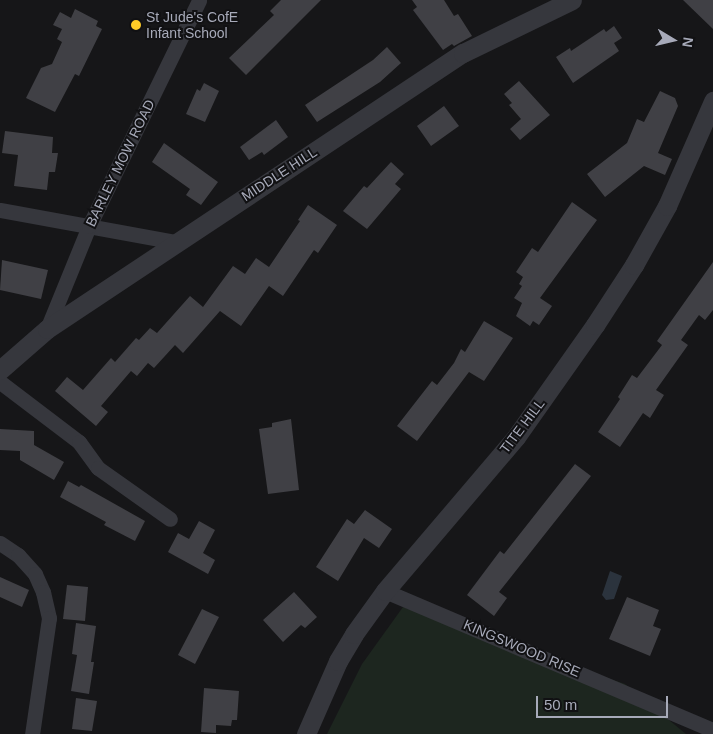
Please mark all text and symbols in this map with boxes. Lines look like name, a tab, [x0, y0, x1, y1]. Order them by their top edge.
place label: St Jude's CofE Infant School	[146, 9, 238, 41]
north arrow	[648, 15, 698, 65]
marker: St Jude's CofE Infant School	[130, 19, 142, 31]
text: N	[679, 36, 697, 49]
street label: BARLEY MOW ROAD	[82, 97, 158, 229]
street label: MIDDLE HILL	[238, 143, 320, 205]
street label: TITE HILL	[496, 395, 548, 457]
street label: KINGSWOOD RISE	[461, 616, 583, 680]
scale bar	[538, 686, 670, 718]
text: 50 m	[544, 696, 577, 713]

